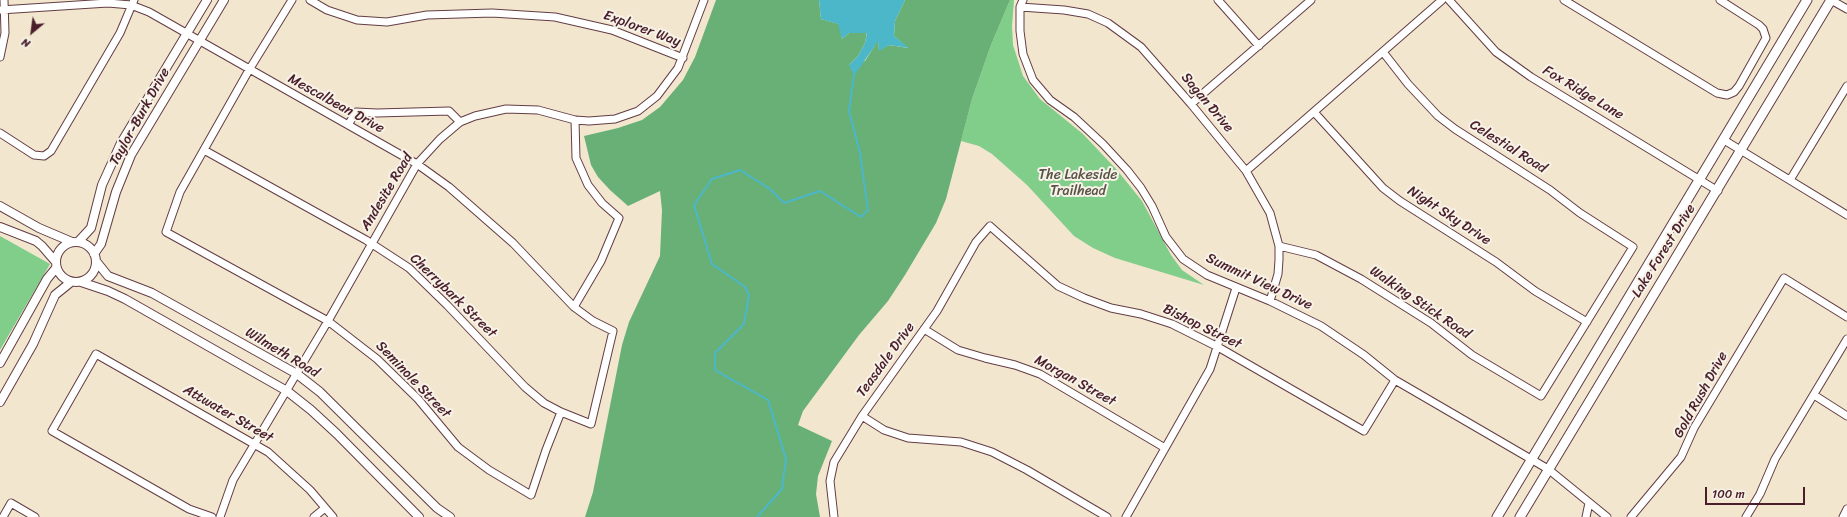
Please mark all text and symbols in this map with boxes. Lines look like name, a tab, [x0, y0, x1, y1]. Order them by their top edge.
street label: Explorer Way	[601, 7, 683, 51]
north arrow	[12, 12, 52, 52]
text: N	[18, 33, 34, 53]
street label: Fox Ridge Lane	[1539, 62, 1627, 124]
street label: Taylor-Burk Drive	[106, 65, 174, 169]
street label: Sagan Drive	[1177, 70, 1237, 136]
street label: Mescalbean Drive	[285, 71, 387, 137]
street label: Celestial Road	[1466, 117, 1550, 177]
street label: Andesite Road	[357, 150, 417, 234]
park label: The Lakeside Trailhead	[1039, 167, 1117, 200]
street label: Night Sky Drive	[1404, 183, 1494, 249]
street label: Lake Forest Drive	[1629, 201, 1699, 301]
street label: Cherrybark Street	[406, 250, 500, 342]
street label: Summit View Drive	[1203, 250, 1315, 314]
street label: Walking Stick Road	[1366, 263, 1474, 343]
street label: Bishop Street	[1160, 301, 1244, 353]
street label: Teasdale Drive	[853, 319, 919, 401]
street label: Wilmeth Road	[242, 324, 322, 382]
street label: Seminole Street	[372, 338, 454, 422]
street label: Gold Rush Drive	[1670, 349, 1732, 441]
street label: Morgan Street	[1031, 352, 1119, 410]
street label: Attwater Street	[180, 382, 276, 446]
scale bar	[1707, 479, 1807, 505]
text: 100 m	[1712, 483, 1745, 505]

